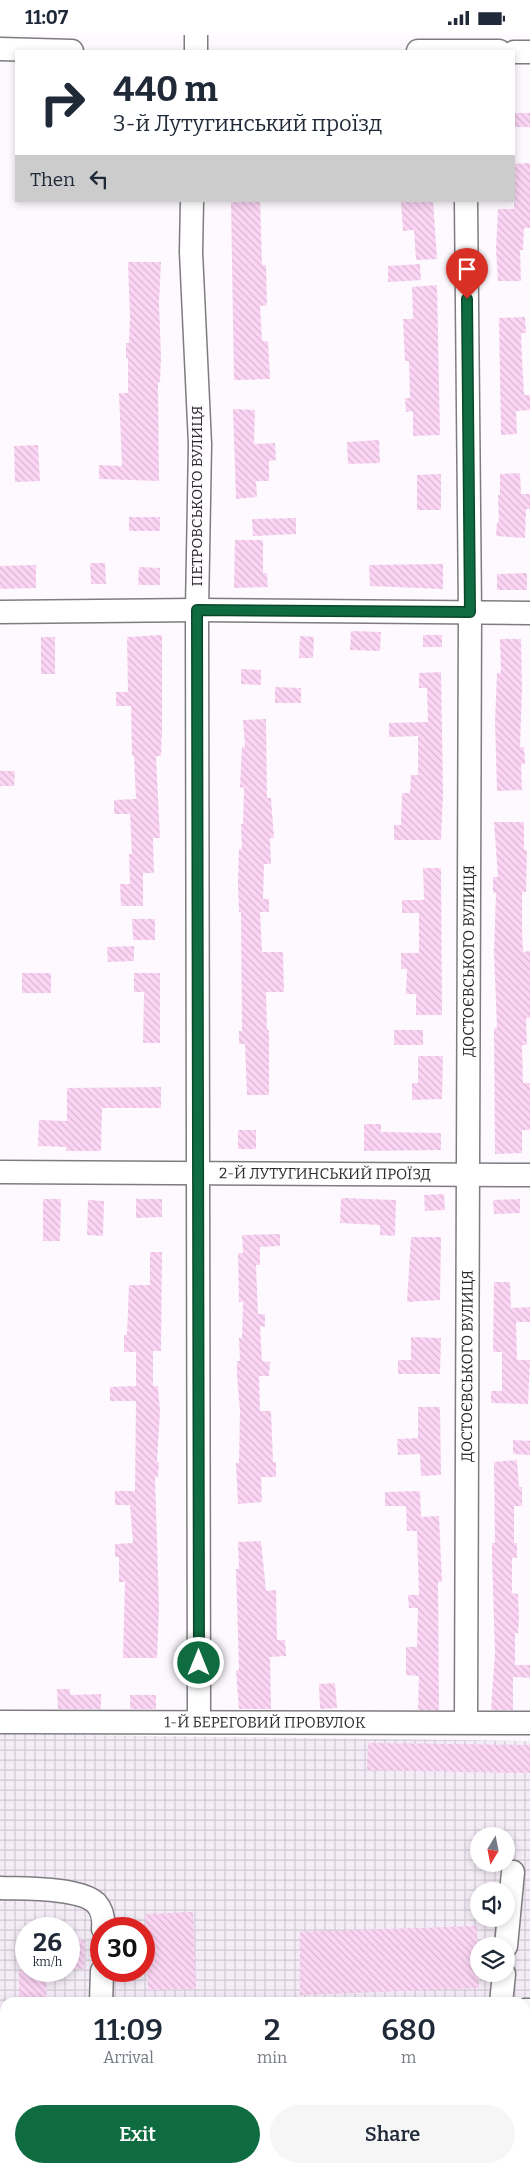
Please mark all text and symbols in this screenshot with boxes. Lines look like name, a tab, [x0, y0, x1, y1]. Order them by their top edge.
text: 11:07	[25, 6, 68, 29]
text: 440 m	[113, 68, 218, 110]
icon: right	[30, 70, 95, 135]
text: 3-й Лутугинський проїзд	[113, 110, 382, 137]
icon: left	[85, 165, 113, 193]
text: Then	[30, 168, 75, 191]
pin	[446, 248, 488, 299]
icon: arrive	[453, 255, 481, 283]
street label: ПЕТРОВСЬКОГО ВУЛИЦЯ	[188, 405, 206, 586]
street label: ДОСТОЄВСЬКОГО ВУЛИЦЯ	[459, 865, 478, 1057]
street label: 2-Й ЛУТУГИНСЬКИЙ ПРОЇЗД	[219, 1164, 431, 1183]
street label: ДОСТОЄВСЬКОГО ВУЛИЦЯ	[458, 1270, 477, 1462]
position arrow	[172, 1636, 224, 1688]
street label: 1-Й БЕРЕГОВИЙ ПРОВУЛОК	[164, 1713, 366, 1732]
north arrow	[470, 1827, 515, 1873]
map controls	[470, 1827, 515, 1982]
button: sound	[470, 1882, 515, 1927]
speed limit sign: 30	[90, 1917, 155, 1982]
text: 26	[33, 1928, 62, 1958]
button: layers	[470, 1937, 515, 1982]
text: km/h	[33, 1955, 62, 1969]
text: 11:09	[94, 2012, 163, 2048]
text: 2	[264, 2012, 280, 2048]
text: 680	[381, 2012, 436, 2048]
text: Arrival	[103, 2048, 154, 2067]
text: min	[257, 2048, 287, 2067]
text: m	[401, 2048, 416, 2067]
button: Exit	[15, 2105, 260, 2163]
button: Share	[270, 2105, 515, 2163]

